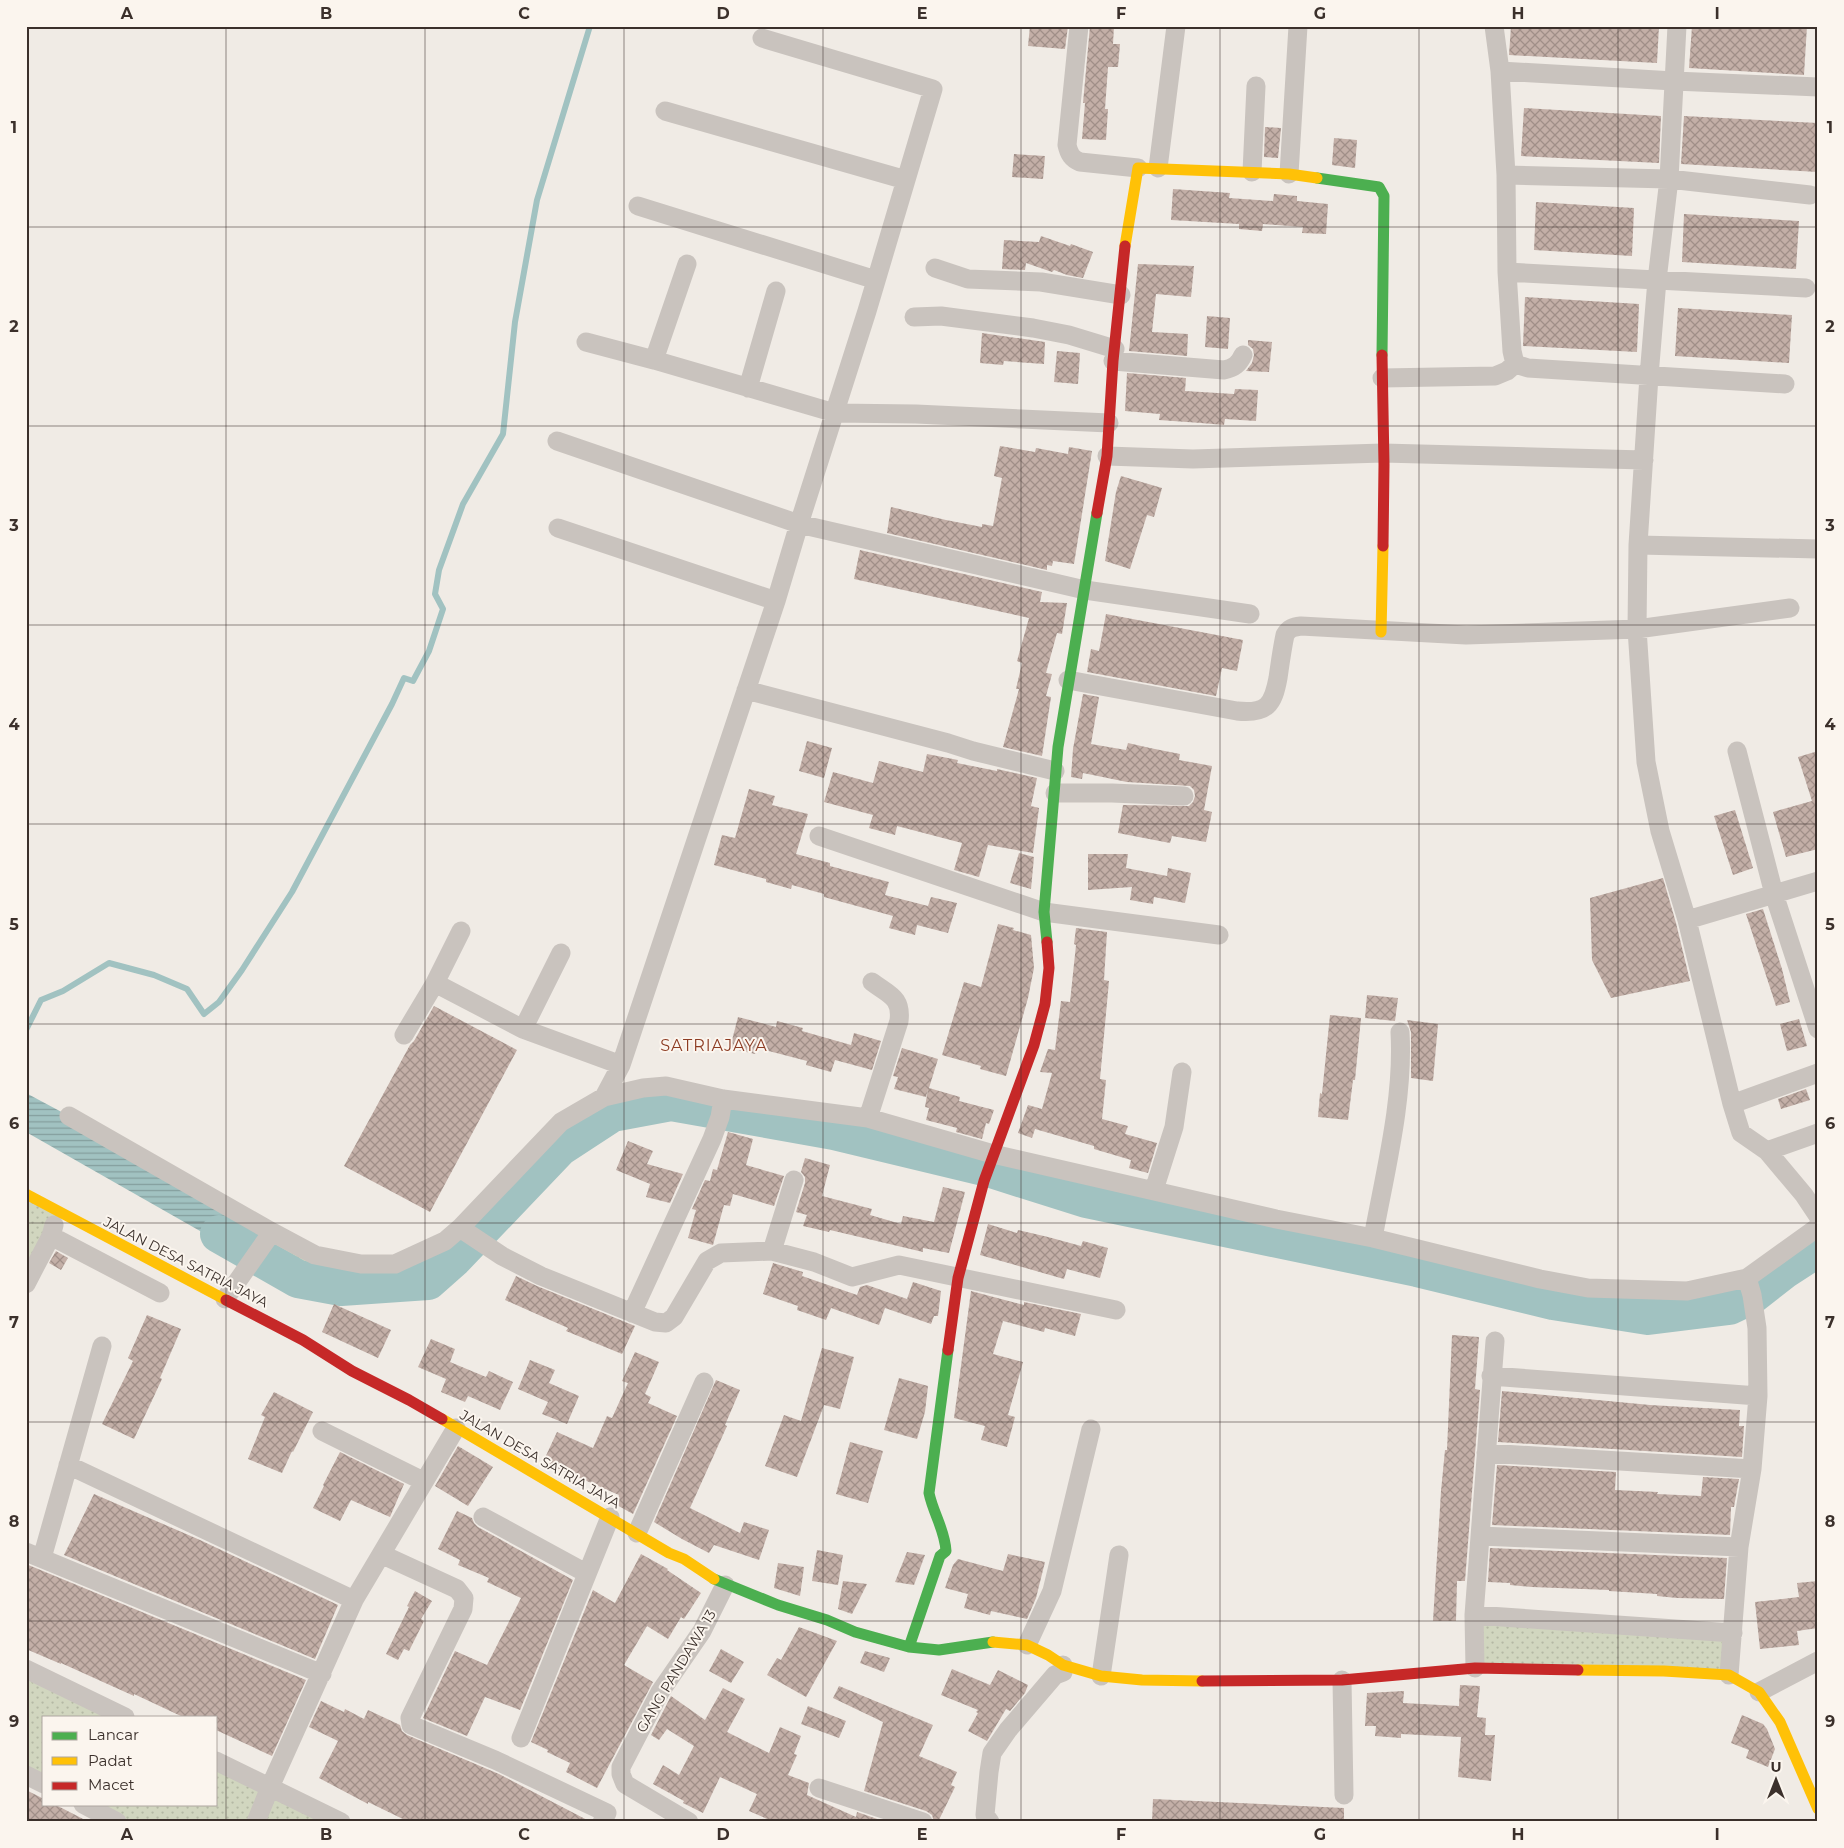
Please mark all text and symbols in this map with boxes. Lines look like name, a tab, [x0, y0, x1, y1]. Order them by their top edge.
text: A	[120, 4, 134, 23]
text: B	[320, 4, 332, 23]
text: C	[518, 4, 530, 23]
text: D	[716, 4, 730, 23]
text: E	[917, 4, 927, 23]
text: F	[1116, 4, 1126, 23]
text: G	[1314, 4, 1326, 23]
text: H	[1512, 4, 1524, 23]
text: I	[1714, 4, 1720, 23]
text: 1	[11, 118, 17, 137]
text: 1	[1827, 118, 1833, 137]
text: 2	[9, 317, 19, 336]
text: 2	[1825, 317, 1835, 336]
text: 3	[8, 516, 19, 535]
text: 3	[1824, 516, 1835, 535]
text: 4	[8, 715, 20, 734]
text: 4	[1824, 715, 1836, 734]
text: 5	[9, 915, 19, 934]
text: 5	[1825, 915, 1835, 934]
district label: SATRIAJAYA	[660, 1036, 768, 1055]
text: 6	[9, 1114, 19, 1133]
text: 6	[1825, 1114, 1835, 1133]
street label: JALAN DESA SATRIA JAYA	[100, 1212, 272, 1312]
text: 7	[9, 1313, 19, 1332]
text: 7	[1825, 1313, 1835, 1332]
street label: JALAN DESA SATRIA JAYA	[456, 1405, 624, 1513]
text: 8	[9, 1512, 19, 1531]
text: 8	[1825, 1512, 1835, 1531]
street label: GANG PANDAWA 13	[632, 1606, 720, 1736]
text: 9	[9, 1712, 19, 1731]
text: 9	[1825, 1712, 1835, 1731]
legend	[42, 1716, 218, 1806]
text: Lancar	[88, 1725, 139, 1744]
text: Padat	[88, 1751, 133, 1770]
north arrow	[1752, 1756, 1802, 1806]
text: U	[1770, 1758, 1782, 1776]
text: Macet	[88, 1775, 135, 1794]
text: A	[120, 1825, 134, 1844]
text: B	[320, 1825, 332, 1844]
text: C	[518, 1825, 530, 1844]
text: D	[716, 1825, 730, 1844]
text: E	[917, 1825, 927, 1844]
text: F	[1116, 1825, 1126, 1844]
text: G	[1314, 1825, 1326, 1844]
text: H	[1512, 1825, 1524, 1844]
text: I	[1714, 1825, 1720, 1844]

